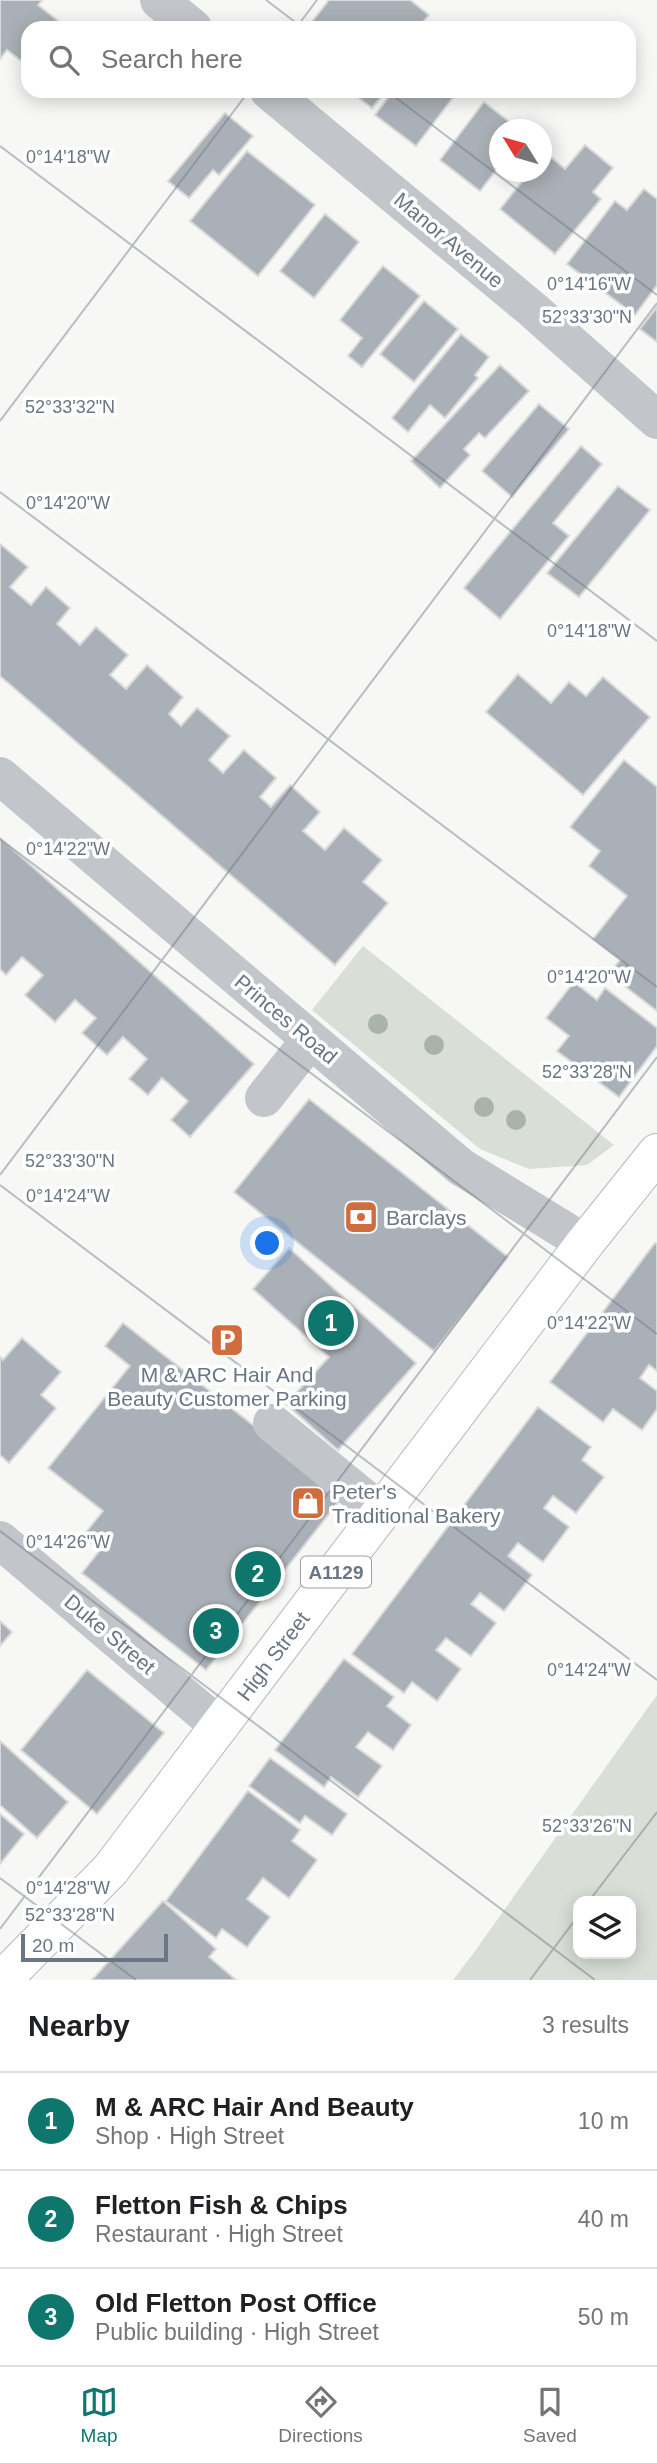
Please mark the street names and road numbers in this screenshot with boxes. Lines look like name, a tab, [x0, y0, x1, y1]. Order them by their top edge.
street label: Manor Avenue	[390, 188, 508, 292]
street label: Princes Road	[230, 970, 342, 1068]
road number: A1129	[301, 1556, 371, 1588]
street label: Duke Street	[60, 1590, 160, 1679]
street label: High Street	[232, 1607, 314, 1705]

